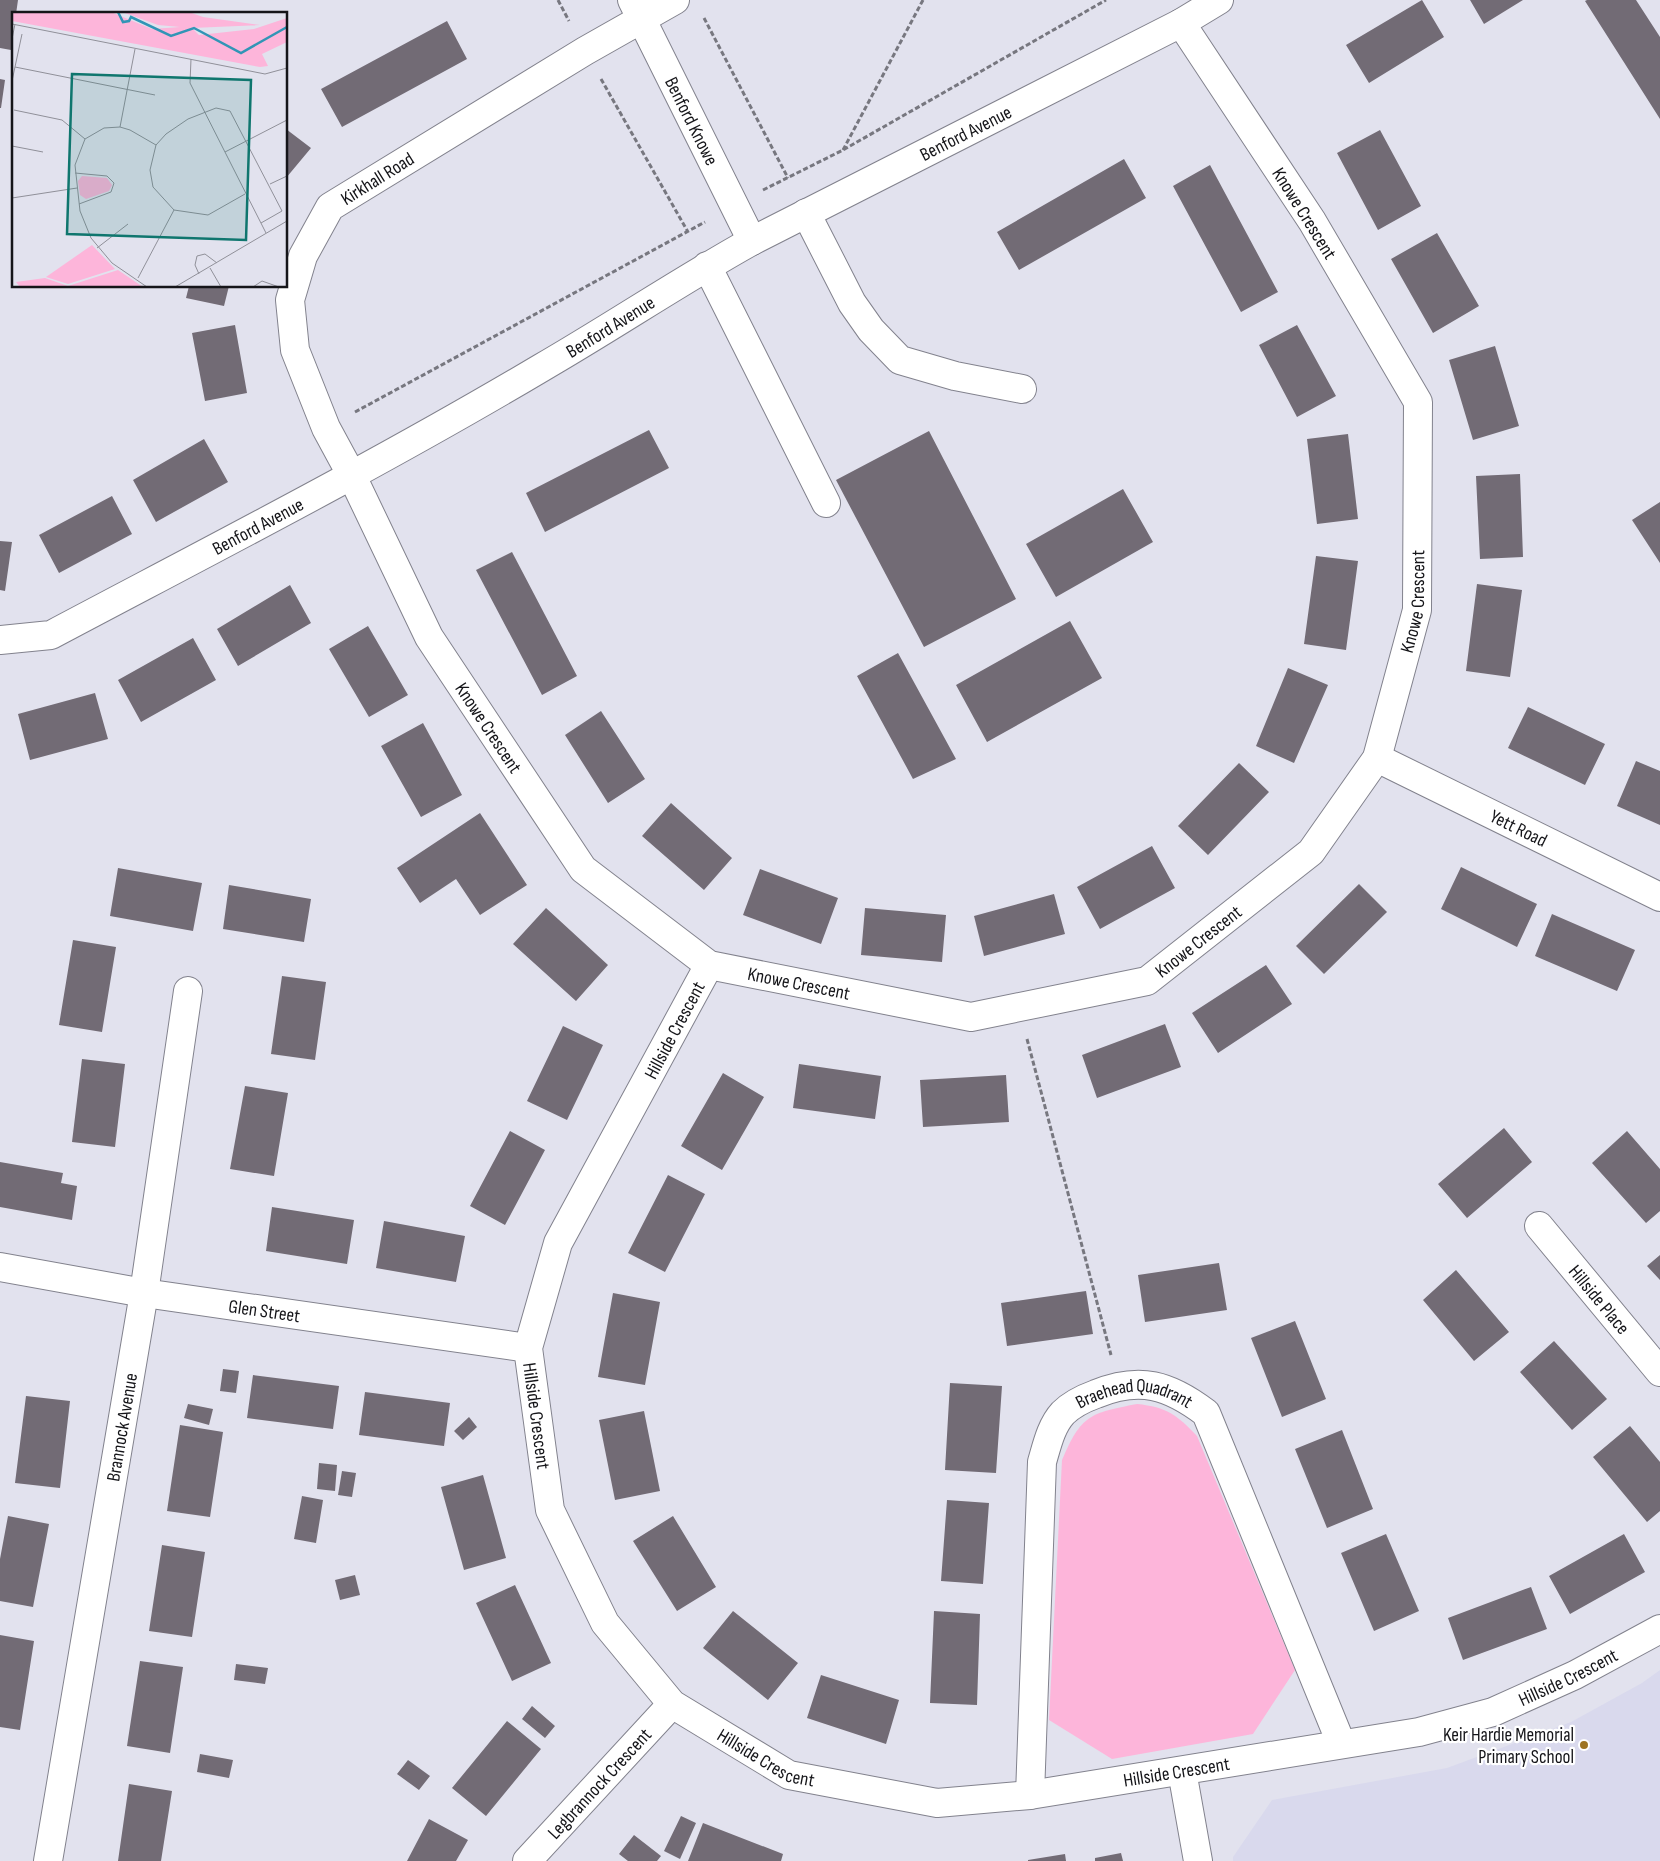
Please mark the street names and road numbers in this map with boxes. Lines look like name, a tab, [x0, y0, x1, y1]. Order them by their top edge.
street label: Benford Knowe	[659, 73, 723, 170]
street label: Benford Avenue	[916, 101, 1016, 167]
street label: Kirkhall Road	[337, 148, 419, 211]
street label: Knowe Crescent	[1267, 164, 1341, 264]
street label: Benford Avenue	[562, 292, 659, 364]
street label: Benford Avenue	[209, 493, 308, 561]
street label: Knowe Crescent	[1396, 550, 1430, 656]
street label: Knowe Crescent	[450, 679, 526, 778]
street label: Yett Road	[1486, 805, 1551, 853]
street label: Knowe Crescent	[1151, 901, 1247, 983]
street label: Knowe Crescent	[746, 963, 852, 1006]
street label: Hillside Crescent	[640, 978, 711, 1083]
street label: Hillside Place	[1563, 1261, 1634, 1340]
street label: Glen Street	[227, 1295, 302, 1328]
street label: Hillside Crescent	[517, 1361, 554, 1471]
street label: Brannock Avenue	[102, 1371, 143, 1483]
street label: Braehead Quadrant	[1074, 1397, 1196, 1419]
street label: Hillside Crescent	[1515, 1644, 1622, 1712]
street label: Legbrannock Crescent	[543, 1724, 657, 1844]
street label: Hillside Crescent	[713, 1724, 817, 1793]
street label: Hillside Crescent	[1122, 1753, 1232, 1793]

